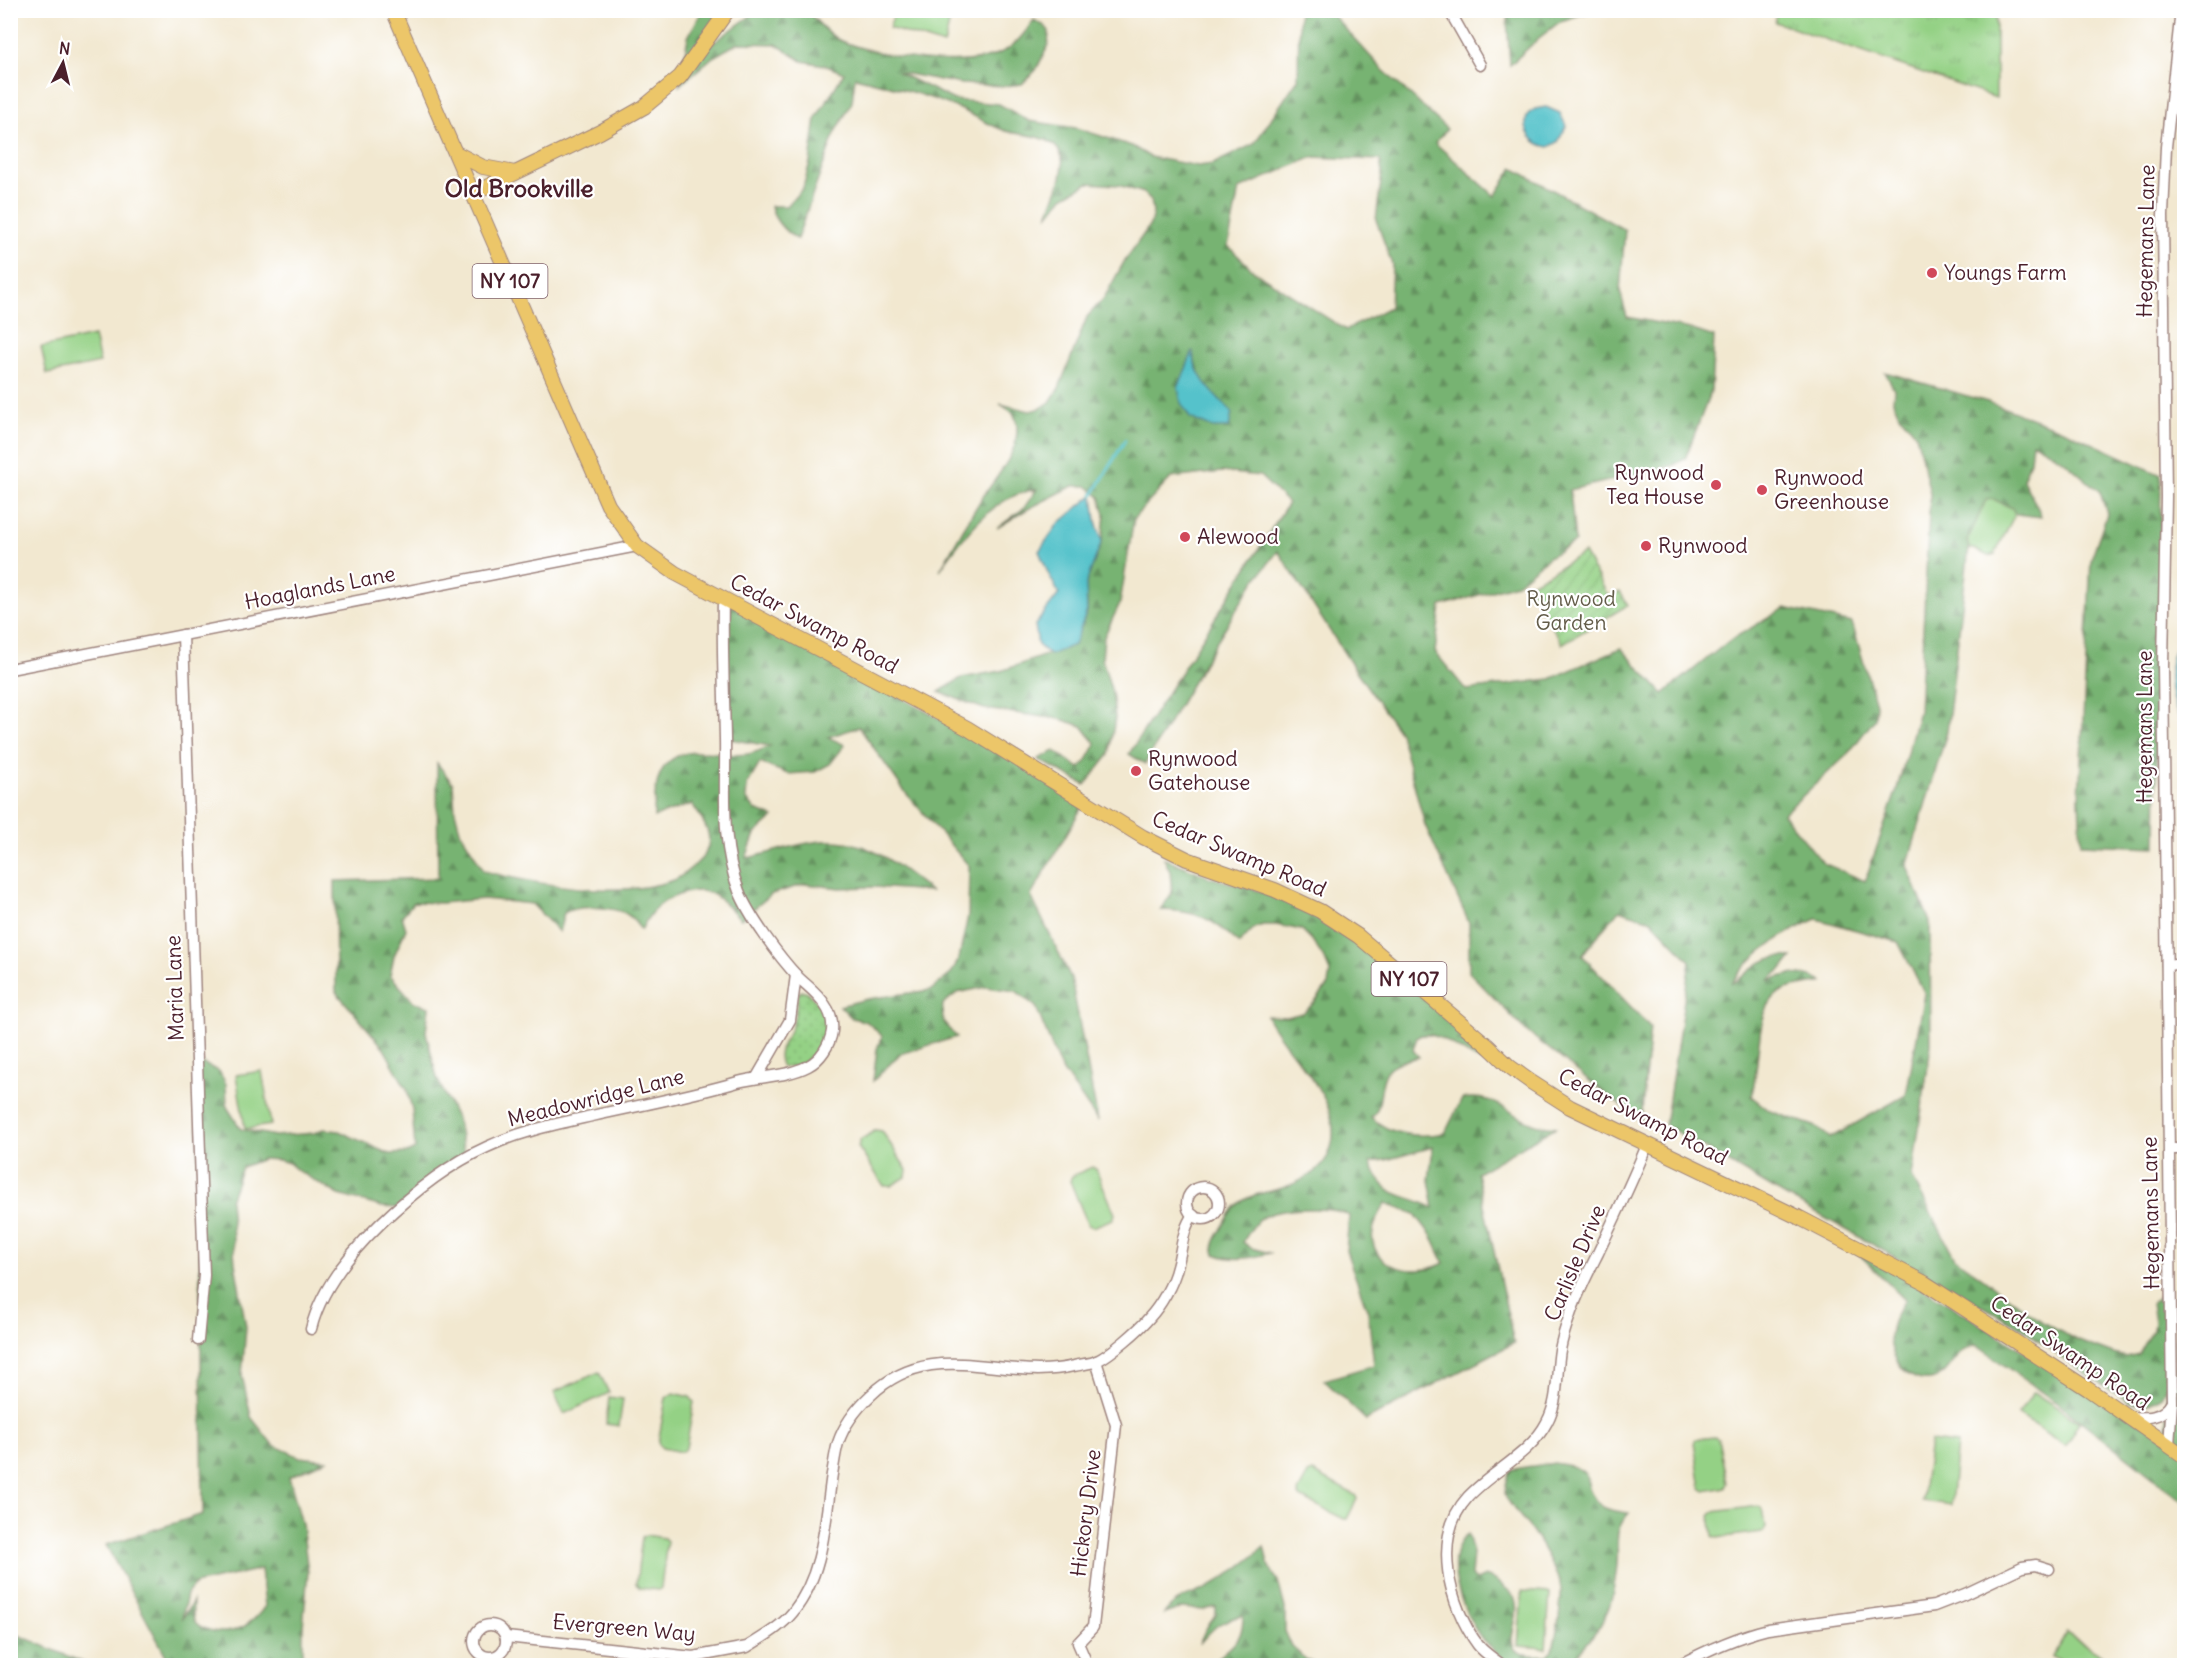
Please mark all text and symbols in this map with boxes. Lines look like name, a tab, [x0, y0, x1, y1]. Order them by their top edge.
north arrow	[33, 33, 93, 93]
text: N	[58, 38, 72, 59]
street label: Hegemans Lane	[2131, 164, 2160, 318]
district label: Old Brookville	[445, 173, 594, 203]
place label: Youngs Farm	[1944, 259, 2067, 286]
road number: NY 107	[472, 264, 548, 298]
marker: Youngs Farm	[1925, 266, 1939, 280]
place label: Rynwood Tea House	[1606, 459, 1704, 510]
place label: Rynwood Greenhouse	[1774, 464, 1889, 515]
marker: Rynwood Tea House	[1709, 478, 1723, 492]
marker: Rynwood Greenhouse	[1755, 483, 1769, 497]
place label: Alewood	[1197, 523, 1279, 550]
marker: Alewood	[1178, 530, 1192, 544]
place label: Rynwood	[1658, 532, 1748, 559]
marker: Rynwood	[1639, 539, 1653, 553]
street label: Hoaglands Lane	[242, 560, 398, 615]
street label: Cedar Swamp Road	[725, 568, 903, 679]
park label: Rynwood Garden	[1526, 585, 1616, 636]
street label: Hegemans Lane	[2131, 650, 2158, 804]
place label: Rynwood Gatehouse	[1148, 745, 1250, 796]
marker: Rynwood Gatehouse	[1129, 764, 1143, 778]
street label: Cedar Swamp Road	[1148, 805, 1331, 903]
street label: Maria Lane	[159, 935, 190, 1041]
road number: NY 107	[1372, 962, 1446, 996]
street label: Cedar Swamp Road	[1554, 1062, 1733, 1171]
street label: Meadowridge Lane	[505, 1063, 687, 1133]
street label: Hegemans Lane	[2136, 1136, 2165, 1290]
street label: Carlisle Drive	[1538, 1201, 1611, 1325]
street label: Cedar Swamp Road	[1985, 1289, 2155, 1416]
street label: Hickory Drive	[1064, 1448, 1107, 1578]
street label: Evergreen Way	[551, 1608, 697, 1647]

